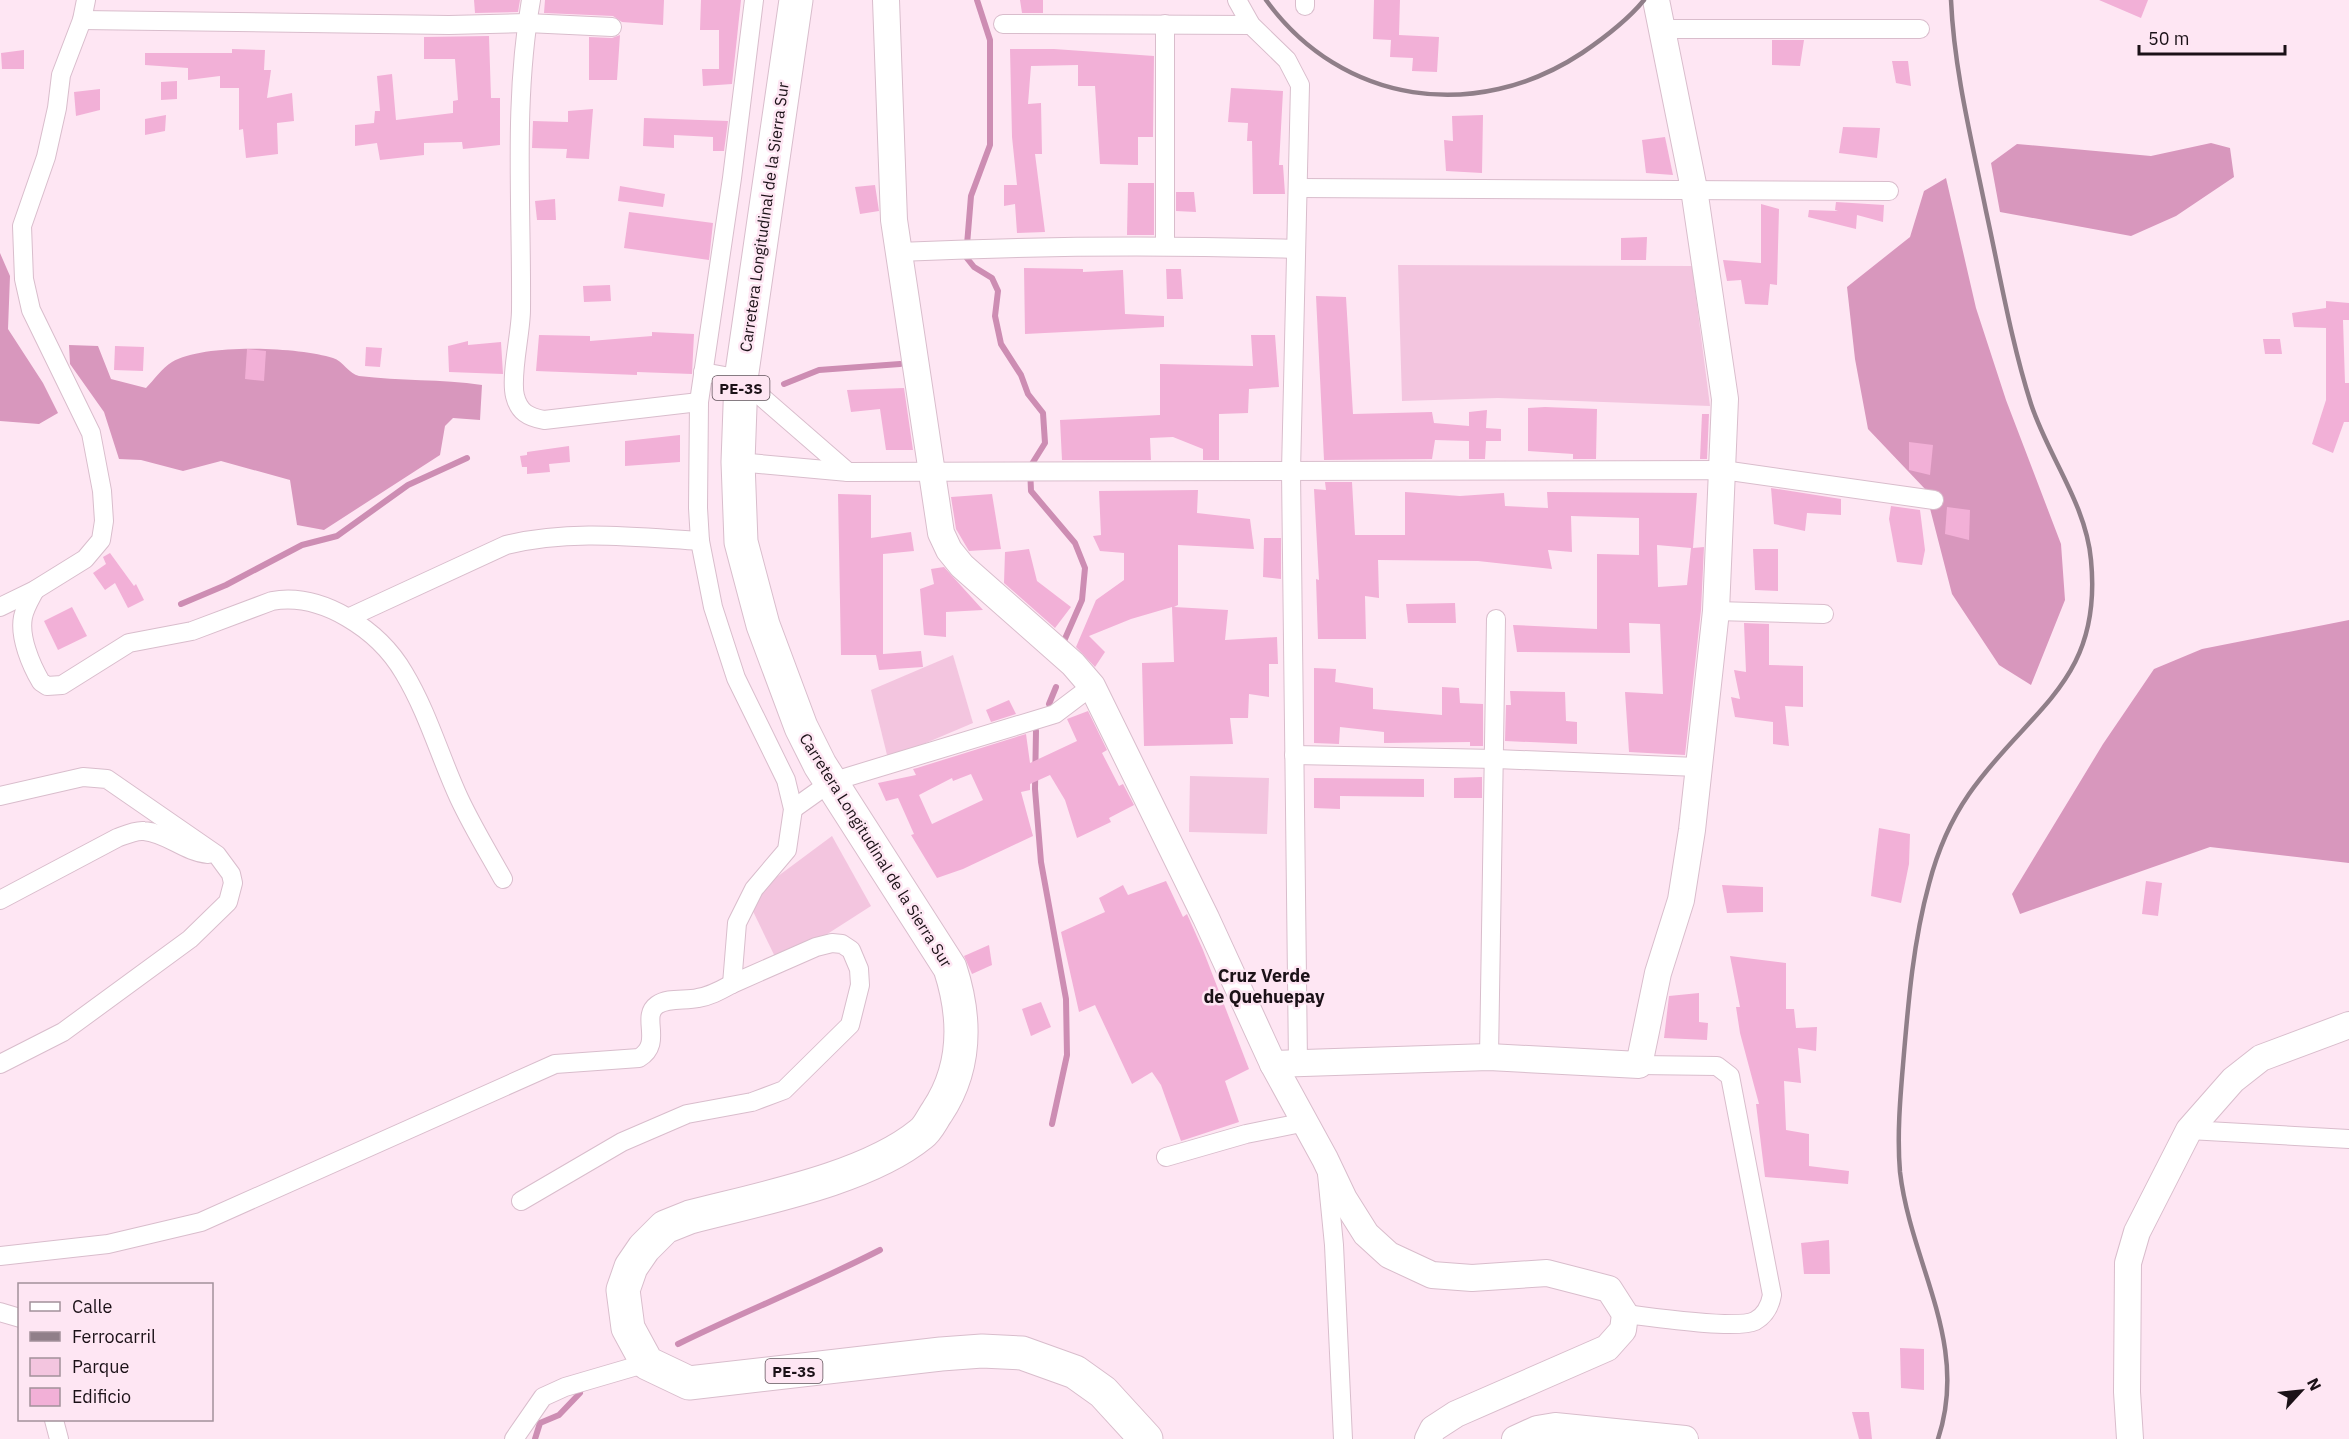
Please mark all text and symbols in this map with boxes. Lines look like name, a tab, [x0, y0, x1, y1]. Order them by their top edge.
scale bar	[2139, 18, 2284, 56]
text: 50 m	[2148, 27, 2190, 50]
street label: Carretera Longitudinal de la Sierra Sur	[735, 81, 793, 353]
road number: PE-3S	[712, 376, 770, 400]
street label: Carretera Longitudinal de la Sierra Sur	[795, 729, 957, 971]
district label: Cruz Verde de Quehuepay	[1203, 964, 1325, 1008]
legend	[18, 1283, 213, 1421]
text: Calle	[72, 1295, 112, 1318]
text: Ferrocarril	[72, 1325, 156, 1348]
text: Parque	[72, 1355, 130, 1378]
road number: PE-3S	[766, 1359, 822, 1383]
north arrow	[2271, 1361, 2331, 1421]
text: N	[2303, 1374, 2326, 1394]
text: Edificio	[72, 1385, 131, 1408]

